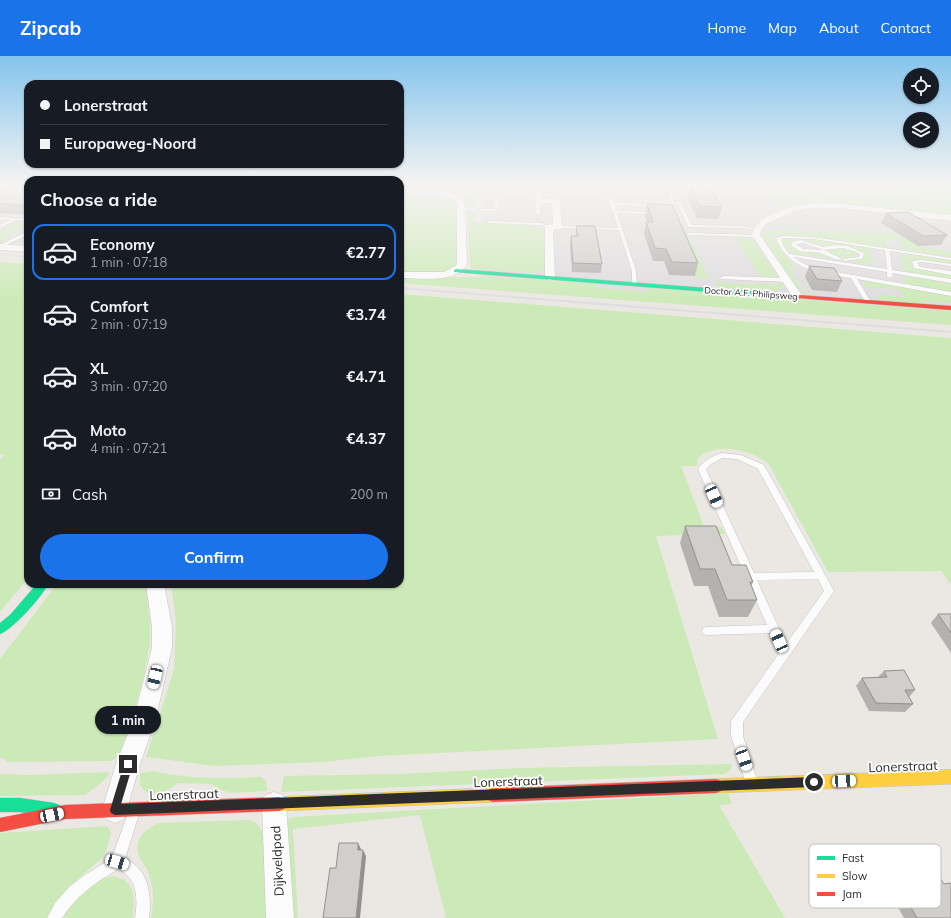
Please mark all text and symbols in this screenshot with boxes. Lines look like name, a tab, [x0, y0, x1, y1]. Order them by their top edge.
text: Zipcab	[20, 16, 81, 40]
text: Home	[707, 19, 746, 37]
text: Map	[768, 19, 797, 37]
text: About	[819, 19, 859, 37]
text: Contact	[881, 19, 931, 37]
map controls	[903, 68, 939, 148]
button: locate	[903, 68, 939, 104]
text: Lonerstraat	[64, 96, 148, 115]
button: layers	[903, 112, 939, 148]
text: Europaweg-Noord	[64, 134, 196, 153]
text: Choose a ride	[40, 188, 157, 211]
icon: car	[42, 234, 78, 270]
text: Economy	[90, 235, 155, 254]
text: €2.77	[346, 243, 386, 262]
text: 1 min · 07:18	[90, 254, 167, 270]
street label: Doctor A.F. Philipsweg	[704, 284, 798, 302]
icon: car	[42, 296, 78, 332]
text: Comfort	[90, 297, 148, 316]
text: €3.74	[346, 305, 386, 324]
text: 2 min · 07:19	[90, 316, 167, 332]
icon: car	[42, 358, 78, 394]
text: XL	[90, 359, 108, 378]
text: €4.71	[346, 367, 386, 386]
text: 3 min · 07:20	[90, 378, 167, 394]
icon: car	[42, 420, 78, 456]
text: Moto	[90, 421, 126, 440]
text: €4.37	[346, 429, 386, 448]
text: 4 min · 07:21	[90, 440, 167, 456]
icon: cash	[40, 483, 62, 505]
car	[704, 483, 724, 509]
text: Cash	[72, 485, 107, 504]
text: 200 m	[350, 486, 388, 502]
button: Confirm	[40, 534, 388, 580]
car	[769, 628, 789, 654]
car	[146, 664, 164, 690]
callout: 1 min	[95, 706, 161, 734]
text: 1 min	[111, 712, 145, 728]
car	[734, 746, 754, 772]
route end	[119, 755, 137, 773]
street label: Lonerstraat	[868, 757, 938, 775]
street label: Lonerstraat	[473, 772, 543, 790]
route start	[805, 773, 823, 791]
car	[832, 774, 856, 788]
street label: Lonerstraat	[149, 785, 219, 803]
car	[39, 807, 65, 823]
street label: Dijkveldpad	[267, 825, 287, 897]
legend	[809, 844, 941, 908]
text: Fast	[842, 851, 864, 865]
car	[104, 853, 130, 871]
text: Slow	[842, 869, 868, 883]
text: Jam	[842, 887, 862, 901]

